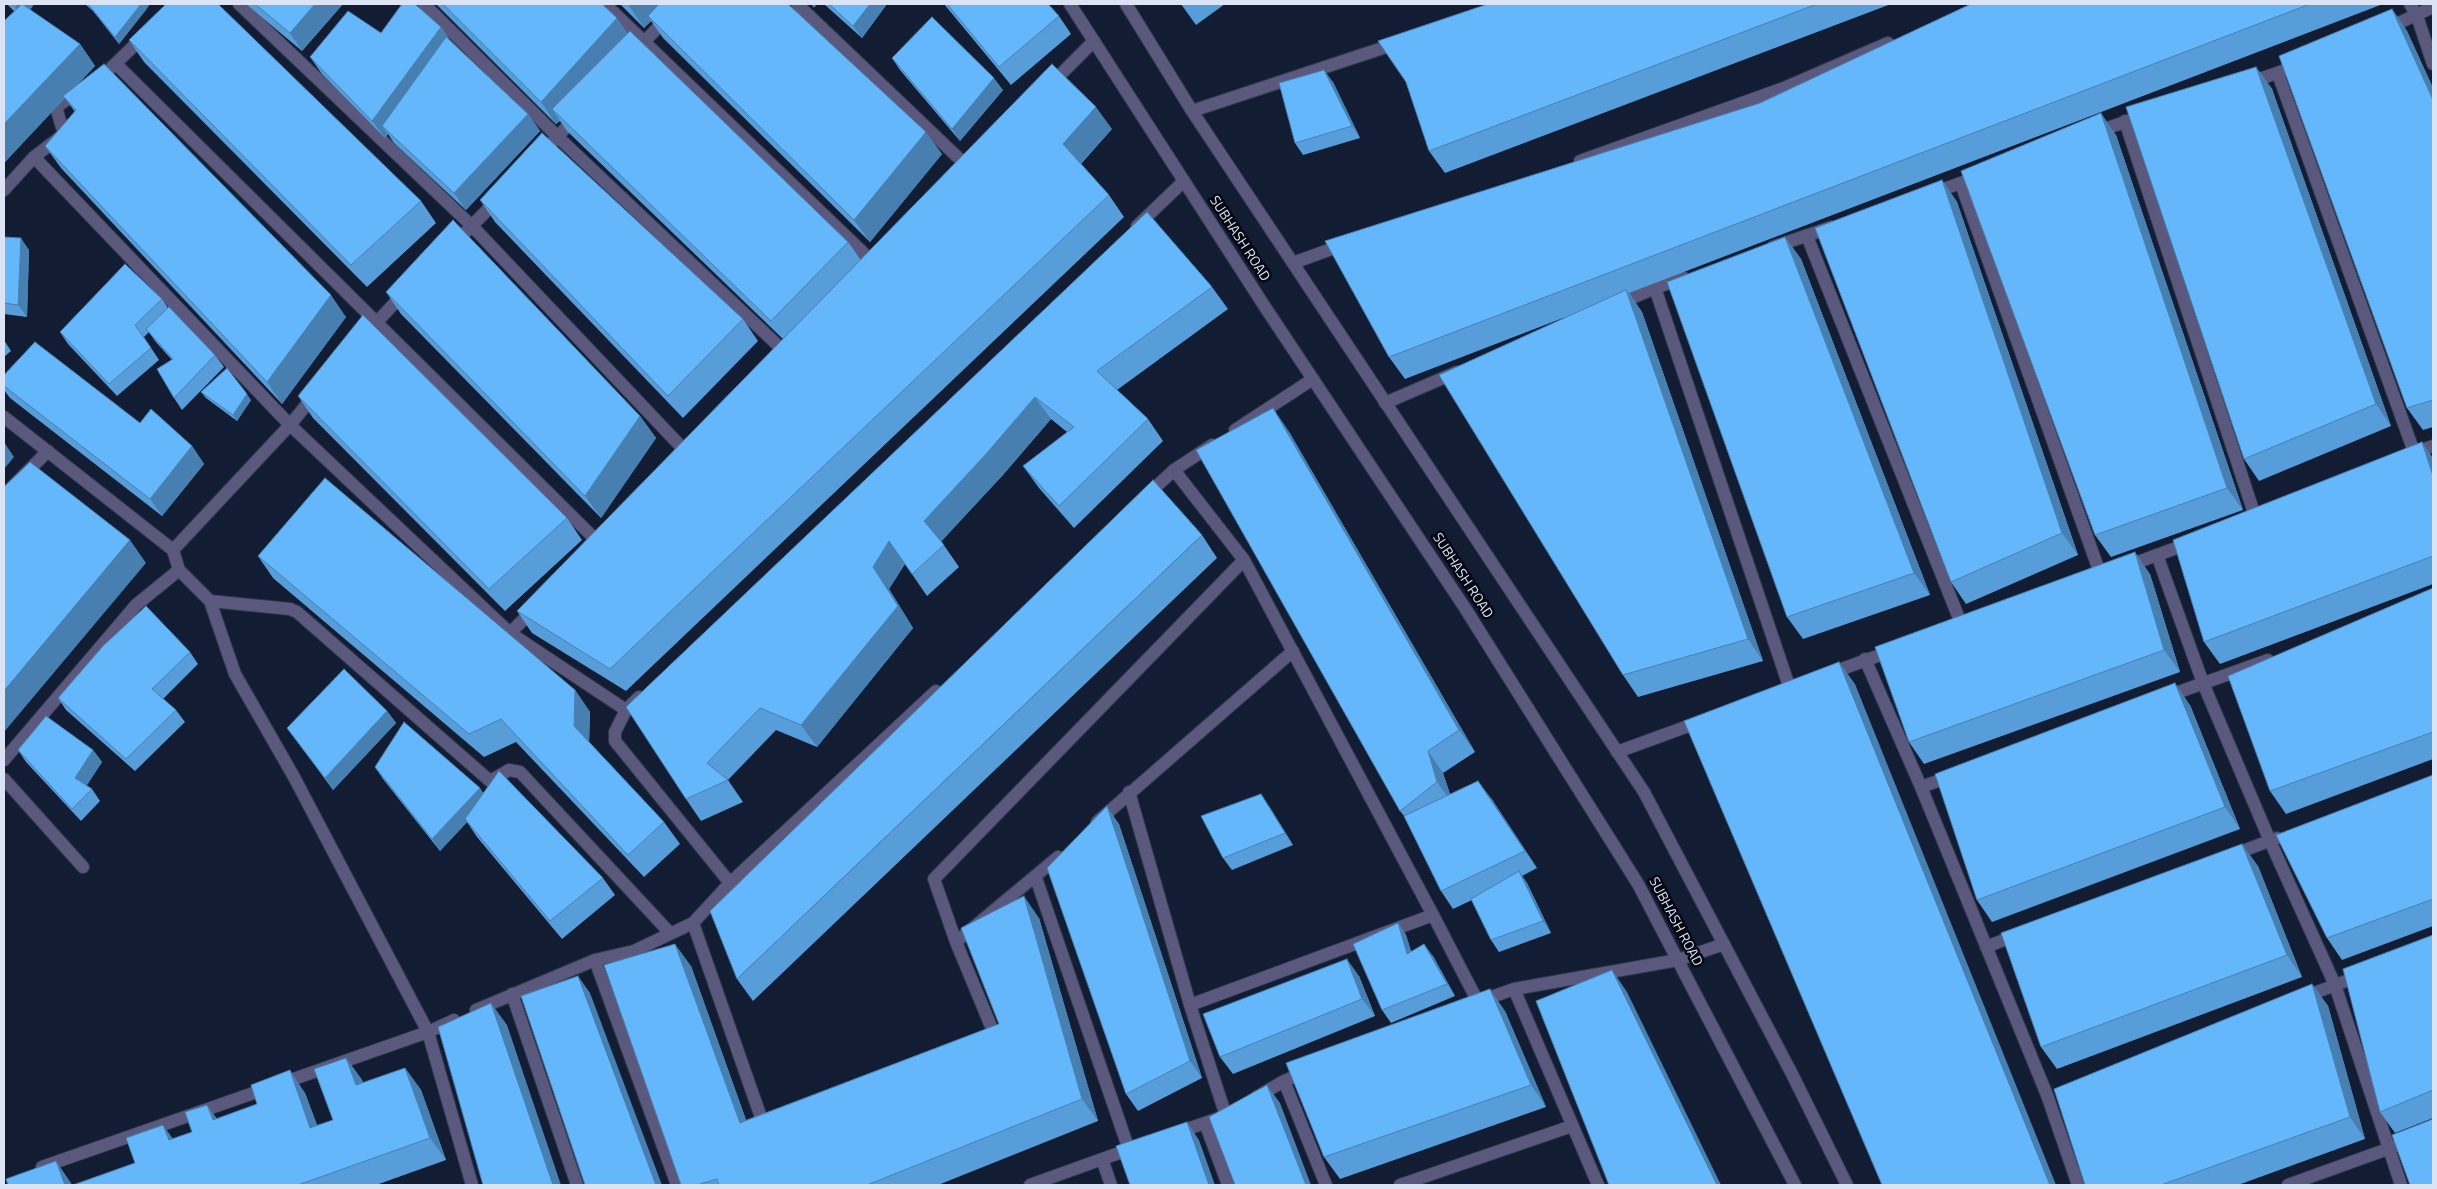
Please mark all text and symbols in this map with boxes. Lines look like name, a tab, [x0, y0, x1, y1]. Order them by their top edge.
street label: SUBHASH ROAD	[1205, 193, 1273, 285]
street label: SUBHASH ROAD	[1428, 530, 1496, 622]
street label: SUBHASH ROAD	[1645, 875, 1705, 969]

